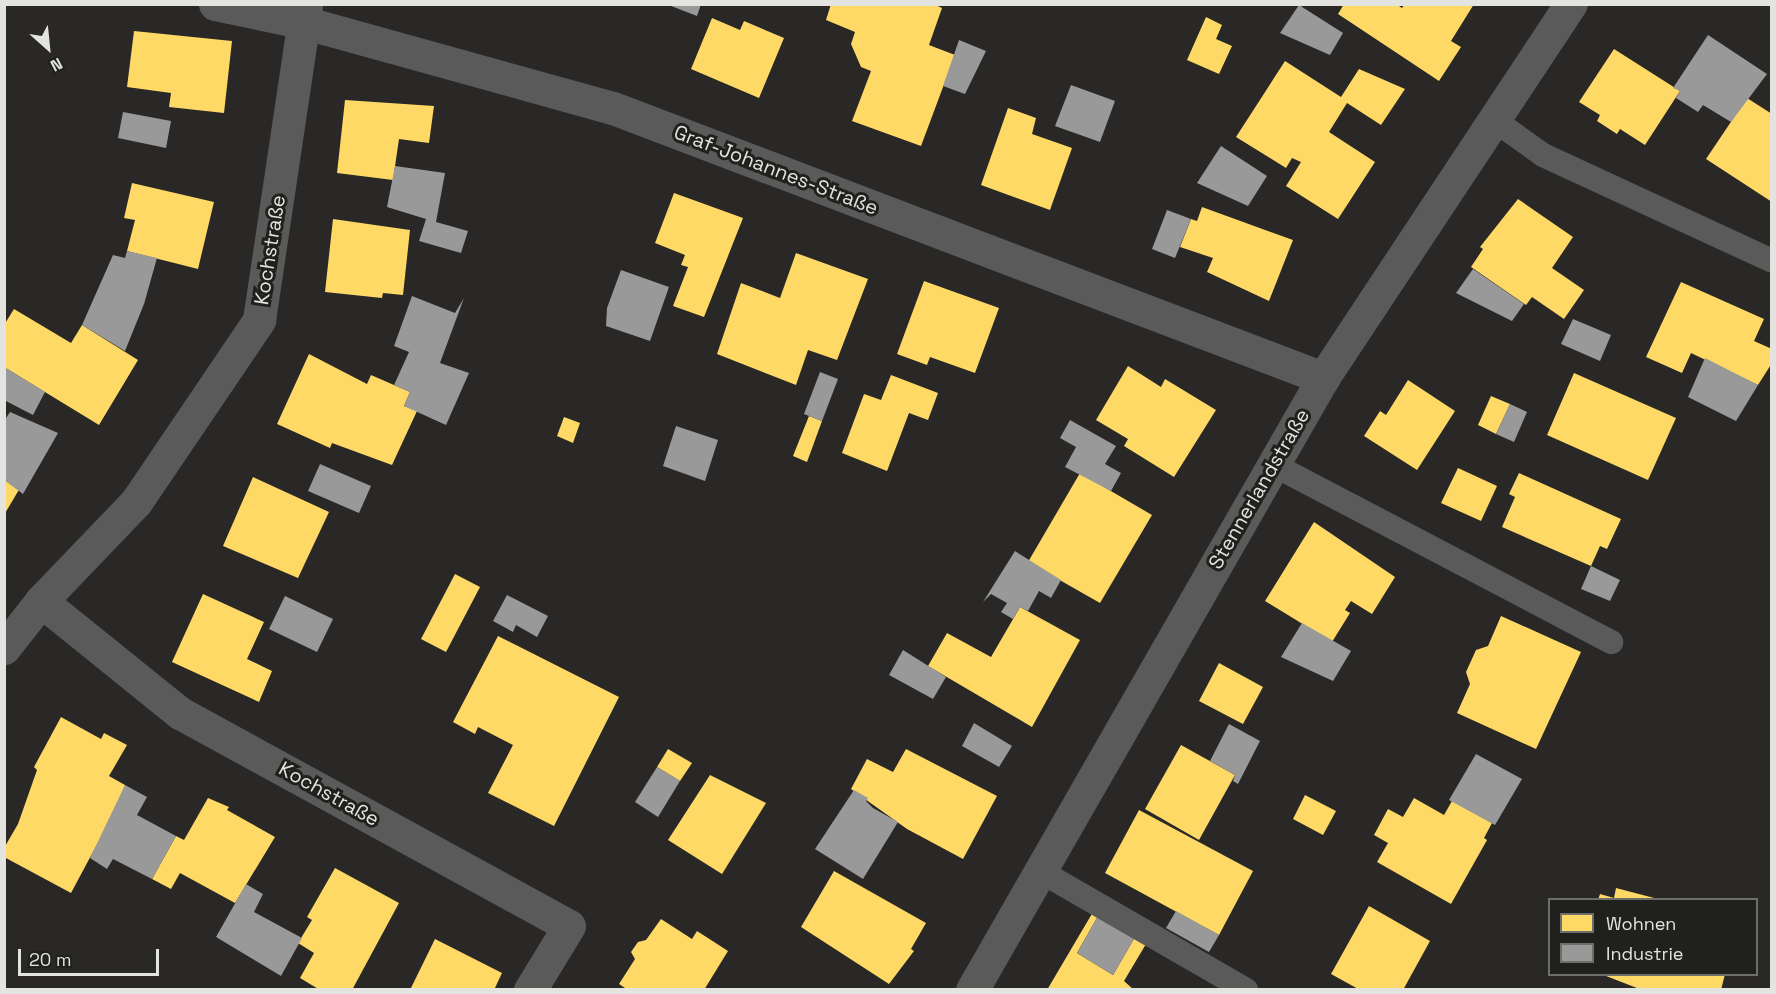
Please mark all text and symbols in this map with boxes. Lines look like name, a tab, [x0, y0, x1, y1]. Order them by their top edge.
north arrow	[18, 18, 78, 78]
text: N	[47, 53, 66, 76]
street label: Graf-Johannes-Straße	[670, 120, 882, 220]
street label: Kochstraße	[249, 193, 291, 307]
street label: Stennerlandstraße	[1203, 405, 1315, 573]
street label: Kochstraße	[275, 757, 383, 831]
legend	[1548, 898, 1758, 976]
text: Wohnen	[1606, 912, 1676, 935]
scale bar	[21, 937, 162, 975]
text: Industrie	[1606, 942, 1683, 965]
text: 20 m	[29, 948, 72, 971]

